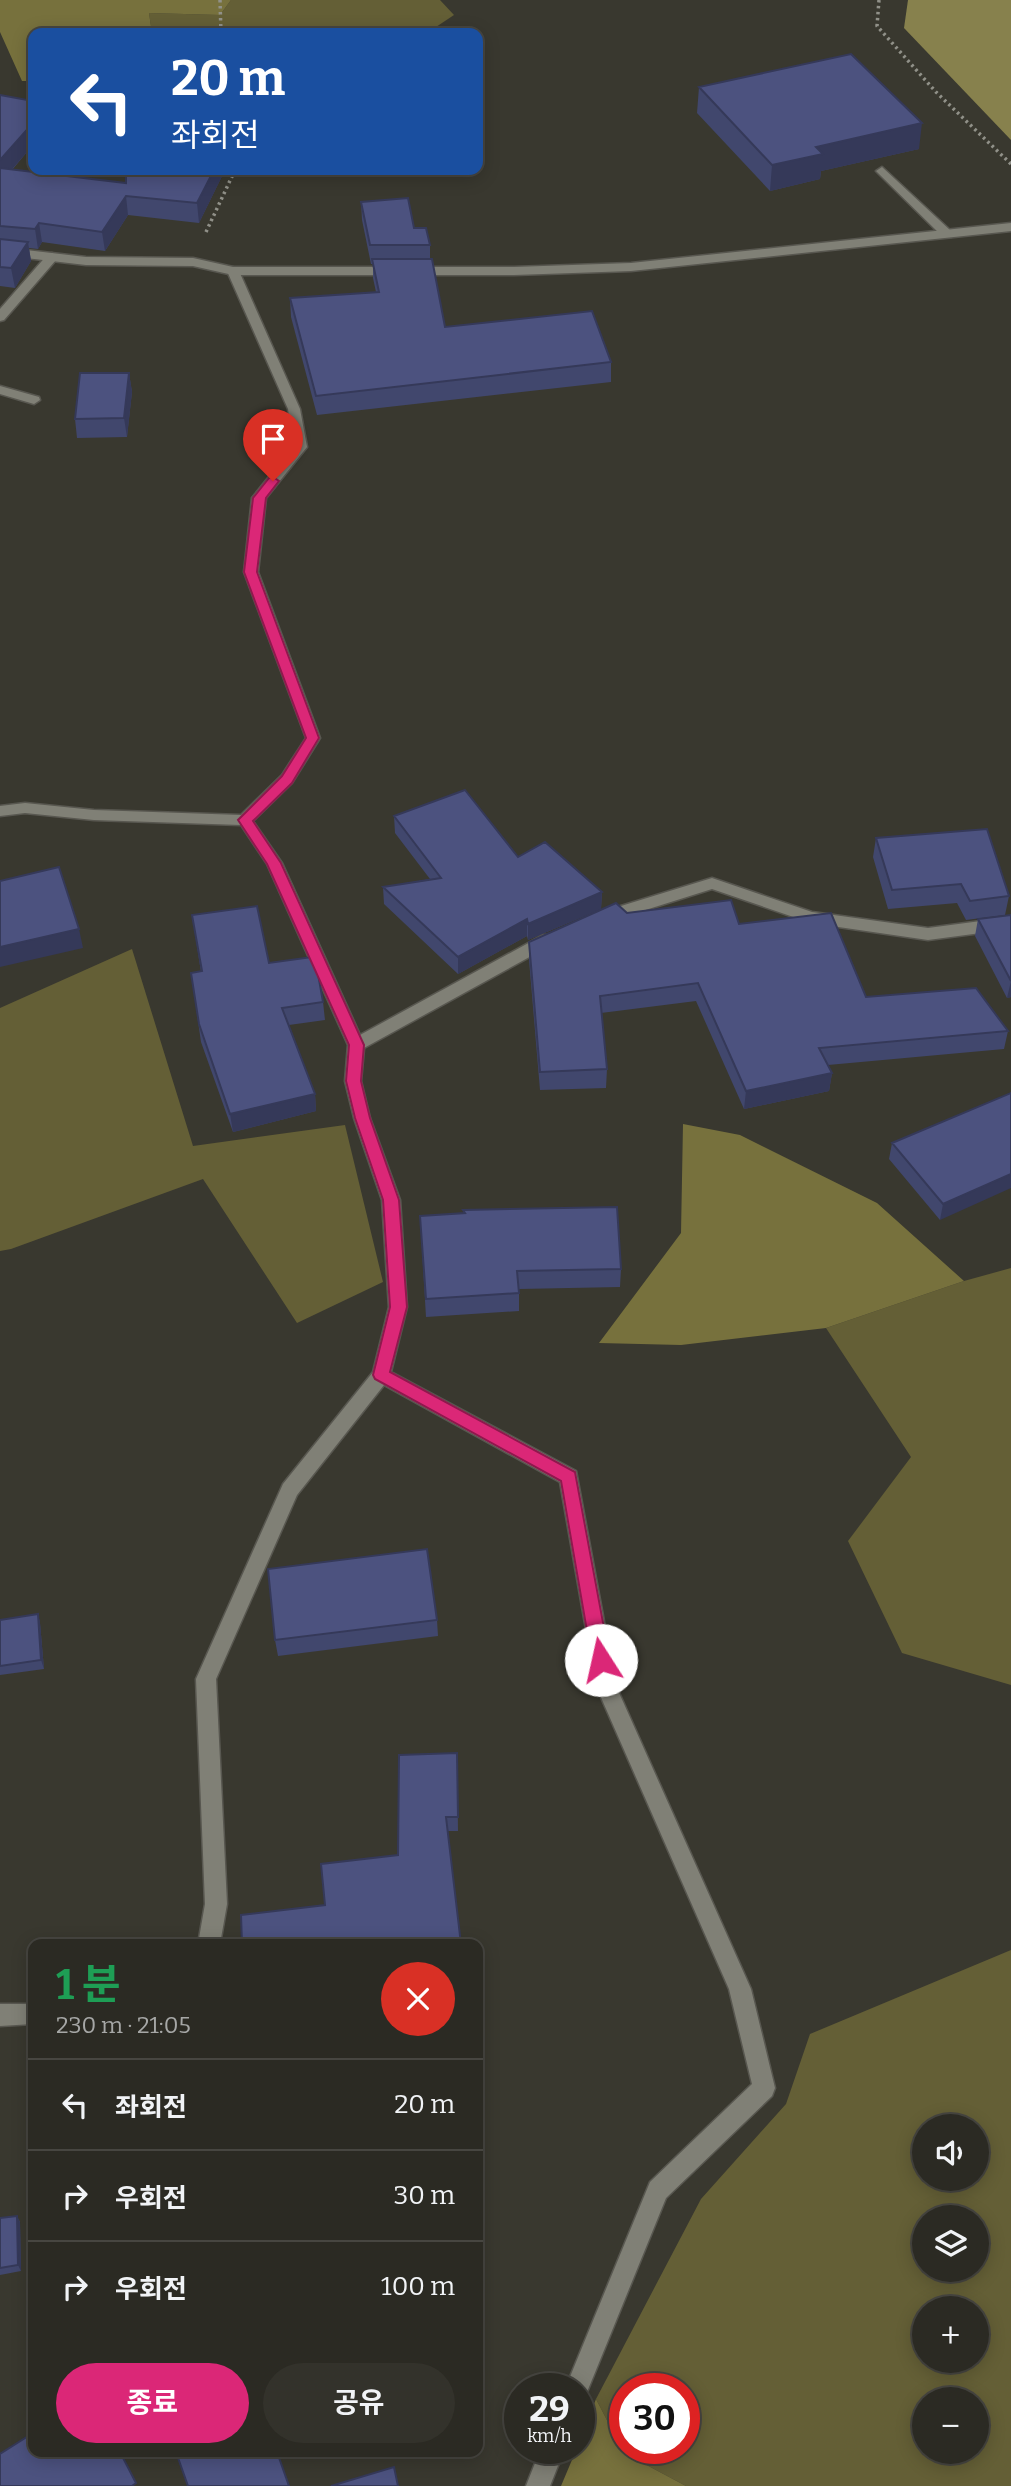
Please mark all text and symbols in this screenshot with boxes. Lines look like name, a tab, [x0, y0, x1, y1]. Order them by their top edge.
text: 20 m	[171, 49, 285, 108]
icon: left	[56, 56, 147, 147]
text: 좌회전	[171, 116, 259, 154]
pin	[243, 409, 303, 481]
icon: arrive	[254, 420, 292, 458]
position arrow	[564, 1623, 638, 1697]
text: 1 분	[56, 1960, 120, 2010]
button: close	[381, 1962, 455, 2036]
text: 230 m · 21:05	[56, 2011, 191, 2039]
icon: left	[56, 2086, 94, 2124]
text: 20 m	[394, 2089, 455, 2120]
text: 좌회전	[115, 2092, 187, 2123]
map controls	[912, 2114, 989, 2464]
button: sound	[912, 2114, 989, 2191]
icon: right	[56, 2177, 94, 2215]
text: 30 m	[394, 2180, 455, 2211]
text: 우회전	[115, 2183, 187, 2214]
button: layers	[912, 2205, 989, 2282]
icon: right	[56, 2268, 94, 2306]
text: 100 m	[381, 2271, 455, 2302]
text: 우회전	[115, 2274, 187, 2305]
button: +	[912, 2296, 989, 2373]
button: 종료	[56, 2363, 249, 2443]
button: 공유	[263, 2363, 455, 2443]
speed limit sign: 30	[609, 2373, 700, 2464]
button: −	[912, 2387, 989, 2464]
text: 29	[529, 2388, 570, 2430]
text: km/h	[527, 2425, 572, 2447]

